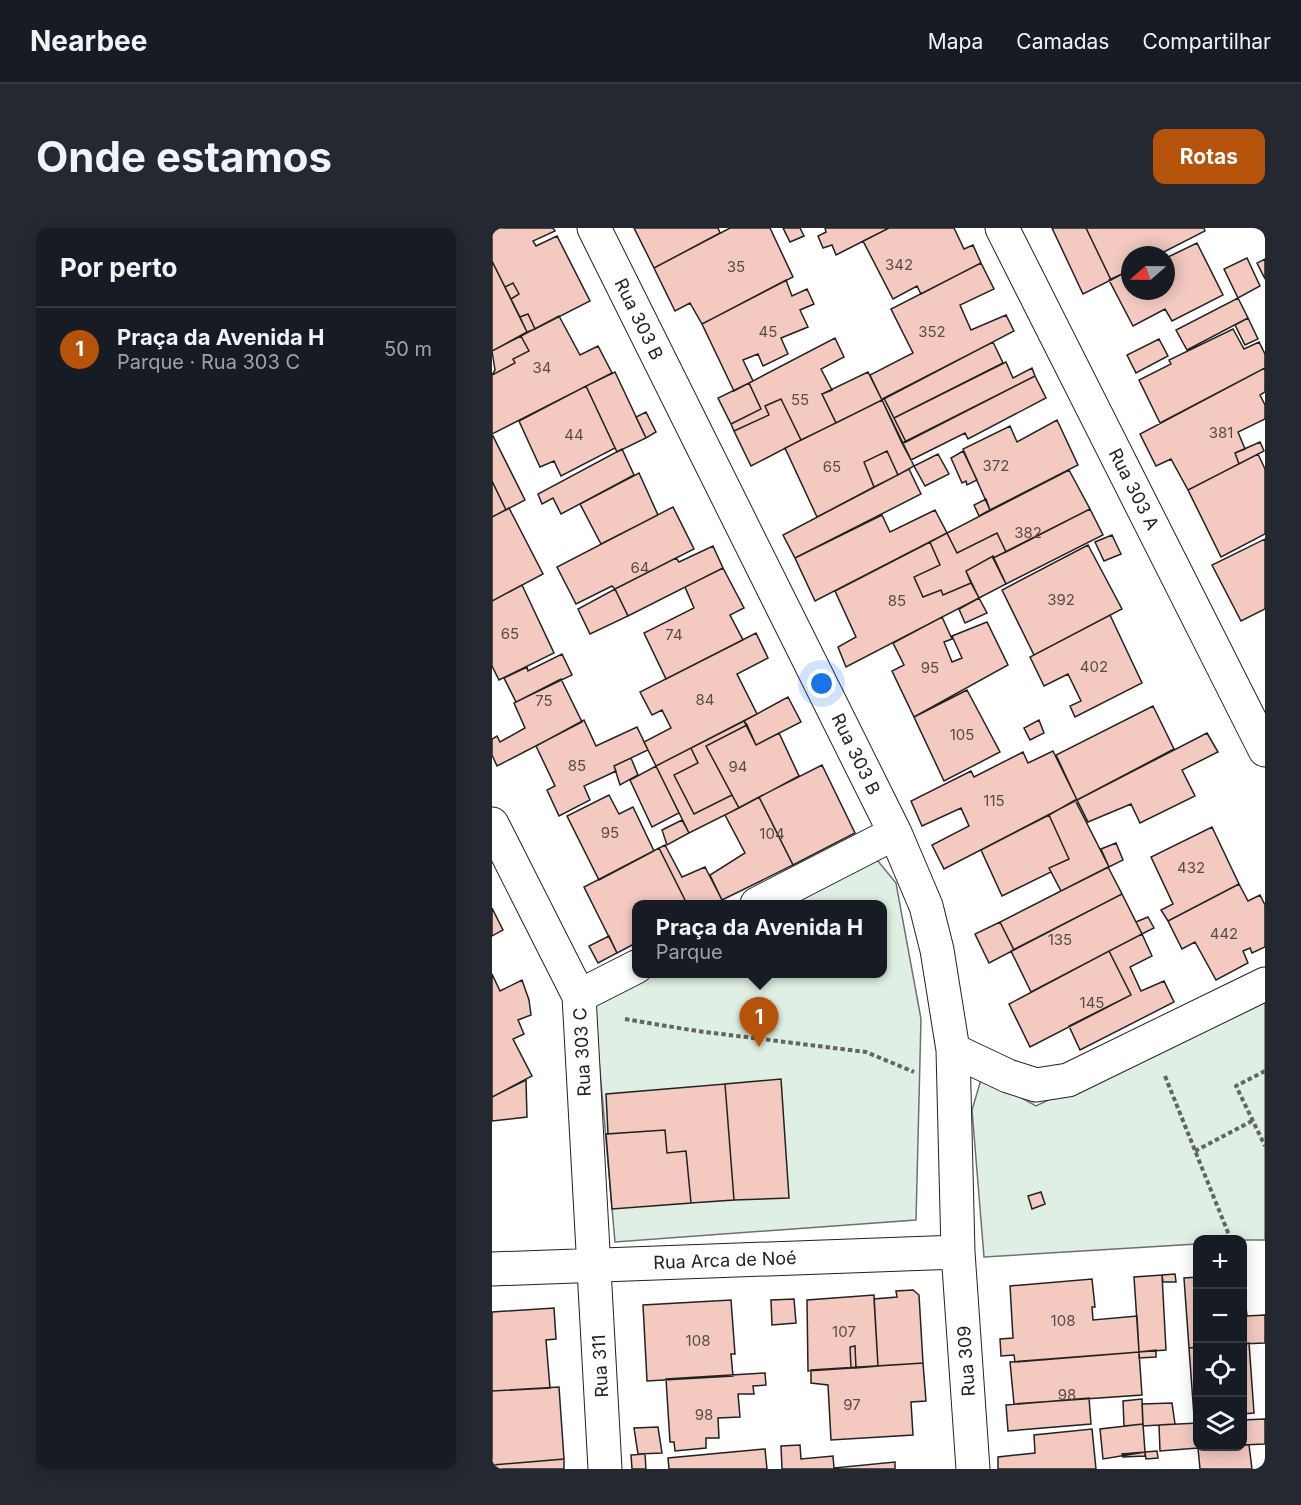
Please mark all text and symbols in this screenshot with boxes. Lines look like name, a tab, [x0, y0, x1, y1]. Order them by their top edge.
text: Nearbee	[30, 24, 147, 58]
text: Mapa	[928, 29, 983, 54]
text: Camadas	[1016, 29, 1109, 54]
text: Compartilhar	[1142, 29, 1271, 54]
button: Rotas	[1153, 129, 1265, 184]
text: Onde estamos	[36, 131, 332, 182]
north arrow	[1121, 246, 1175, 300]
text: Por perto	[60, 252, 178, 283]
house number: 342	[885, 255, 913, 274]
house number: 35	[727, 257, 745, 276]
street label: Rua 303 B	[610, 275, 668, 363]
house number: 45	[759, 322, 777, 341]
house number: 352	[918, 322, 946, 341]
text: Praça da Avenida H	[117, 324, 324, 350]
text: 1	[75, 337, 84, 361]
text: 50 m	[384, 337, 432, 361]
text: Parque · Rua 303 C	[117, 350, 300, 374]
house number: 34	[533, 358, 551, 377]
house number: 55	[791, 390, 809, 409]
house number: 381	[1209, 423, 1233, 442]
house number: 44	[564, 425, 584, 444]
street label: Rua 303 A	[1105, 445, 1163, 533]
house number: 372	[983, 456, 1009, 475]
house number: 65	[823, 457, 841, 476]
house number: 382	[1014, 523, 1042, 542]
house number: 64	[631, 558, 650, 577]
house number: 392	[1047, 590, 1075, 609]
house number: 85	[888, 591, 906, 610]
house number: 65	[501, 624, 519, 643]
house number: 74	[665, 625, 683, 644]
house number: 402	[1080, 657, 1108, 676]
house number: 95	[921, 658, 939, 677]
your location	[807, 669, 836, 698]
house number: 84	[696, 690, 714, 709]
house number: 75	[535, 691, 553, 710]
street label: Rua 303 B	[827, 710, 885, 798]
house number: 105	[950, 725, 974, 744]
house number: 85	[568, 756, 586, 775]
house number: 94	[729, 757, 748, 776]
house number: 115	[983, 791, 1005, 810]
house number: 95	[601, 823, 619, 842]
house number: 104	[759, 824, 785, 843]
house number: 432	[1177, 858, 1205, 877]
popup	[632, 900, 887, 978]
text: Praça da Avenida H	[656, 914, 863, 940]
house number: 442	[1210, 924, 1238, 943]
house number: 135	[1048, 930, 1072, 949]
text: Parque	[656, 940, 723, 964]
house number: 145	[1080, 993, 1104, 1012]
pin: 1	[740, 998, 778, 1047]
street label: Rua 303 C	[569, 1007, 595, 1097]
map controls	[1193, 1235, 1247, 1451]
button: +	[1193, 1235, 1247, 1289]
street label: Rua Arca de Noé	[653, 1247, 797, 1273]
button: −	[1193, 1289, 1247, 1343]
house number: 108	[1051, 1311, 1075, 1330]
house number: 107	[832, 1322, 856, 1341]
street label: Rua 309	[953, 1325, 979, 1397]
house number: 108	[686, 1331, 710, 1350]
street label: Rua 311	[588, 1334, 612, 1398]
button: locate	[1193, 1343, 1247, 1397]
house number: 98	[1058, 1385, 1076, 1404]
house number: 97	[843, 1395, 861, 1414]
button: layers	[1193, 1397, 1247, 1451]
house number: 98	[695, 1405, 713, 1424]

